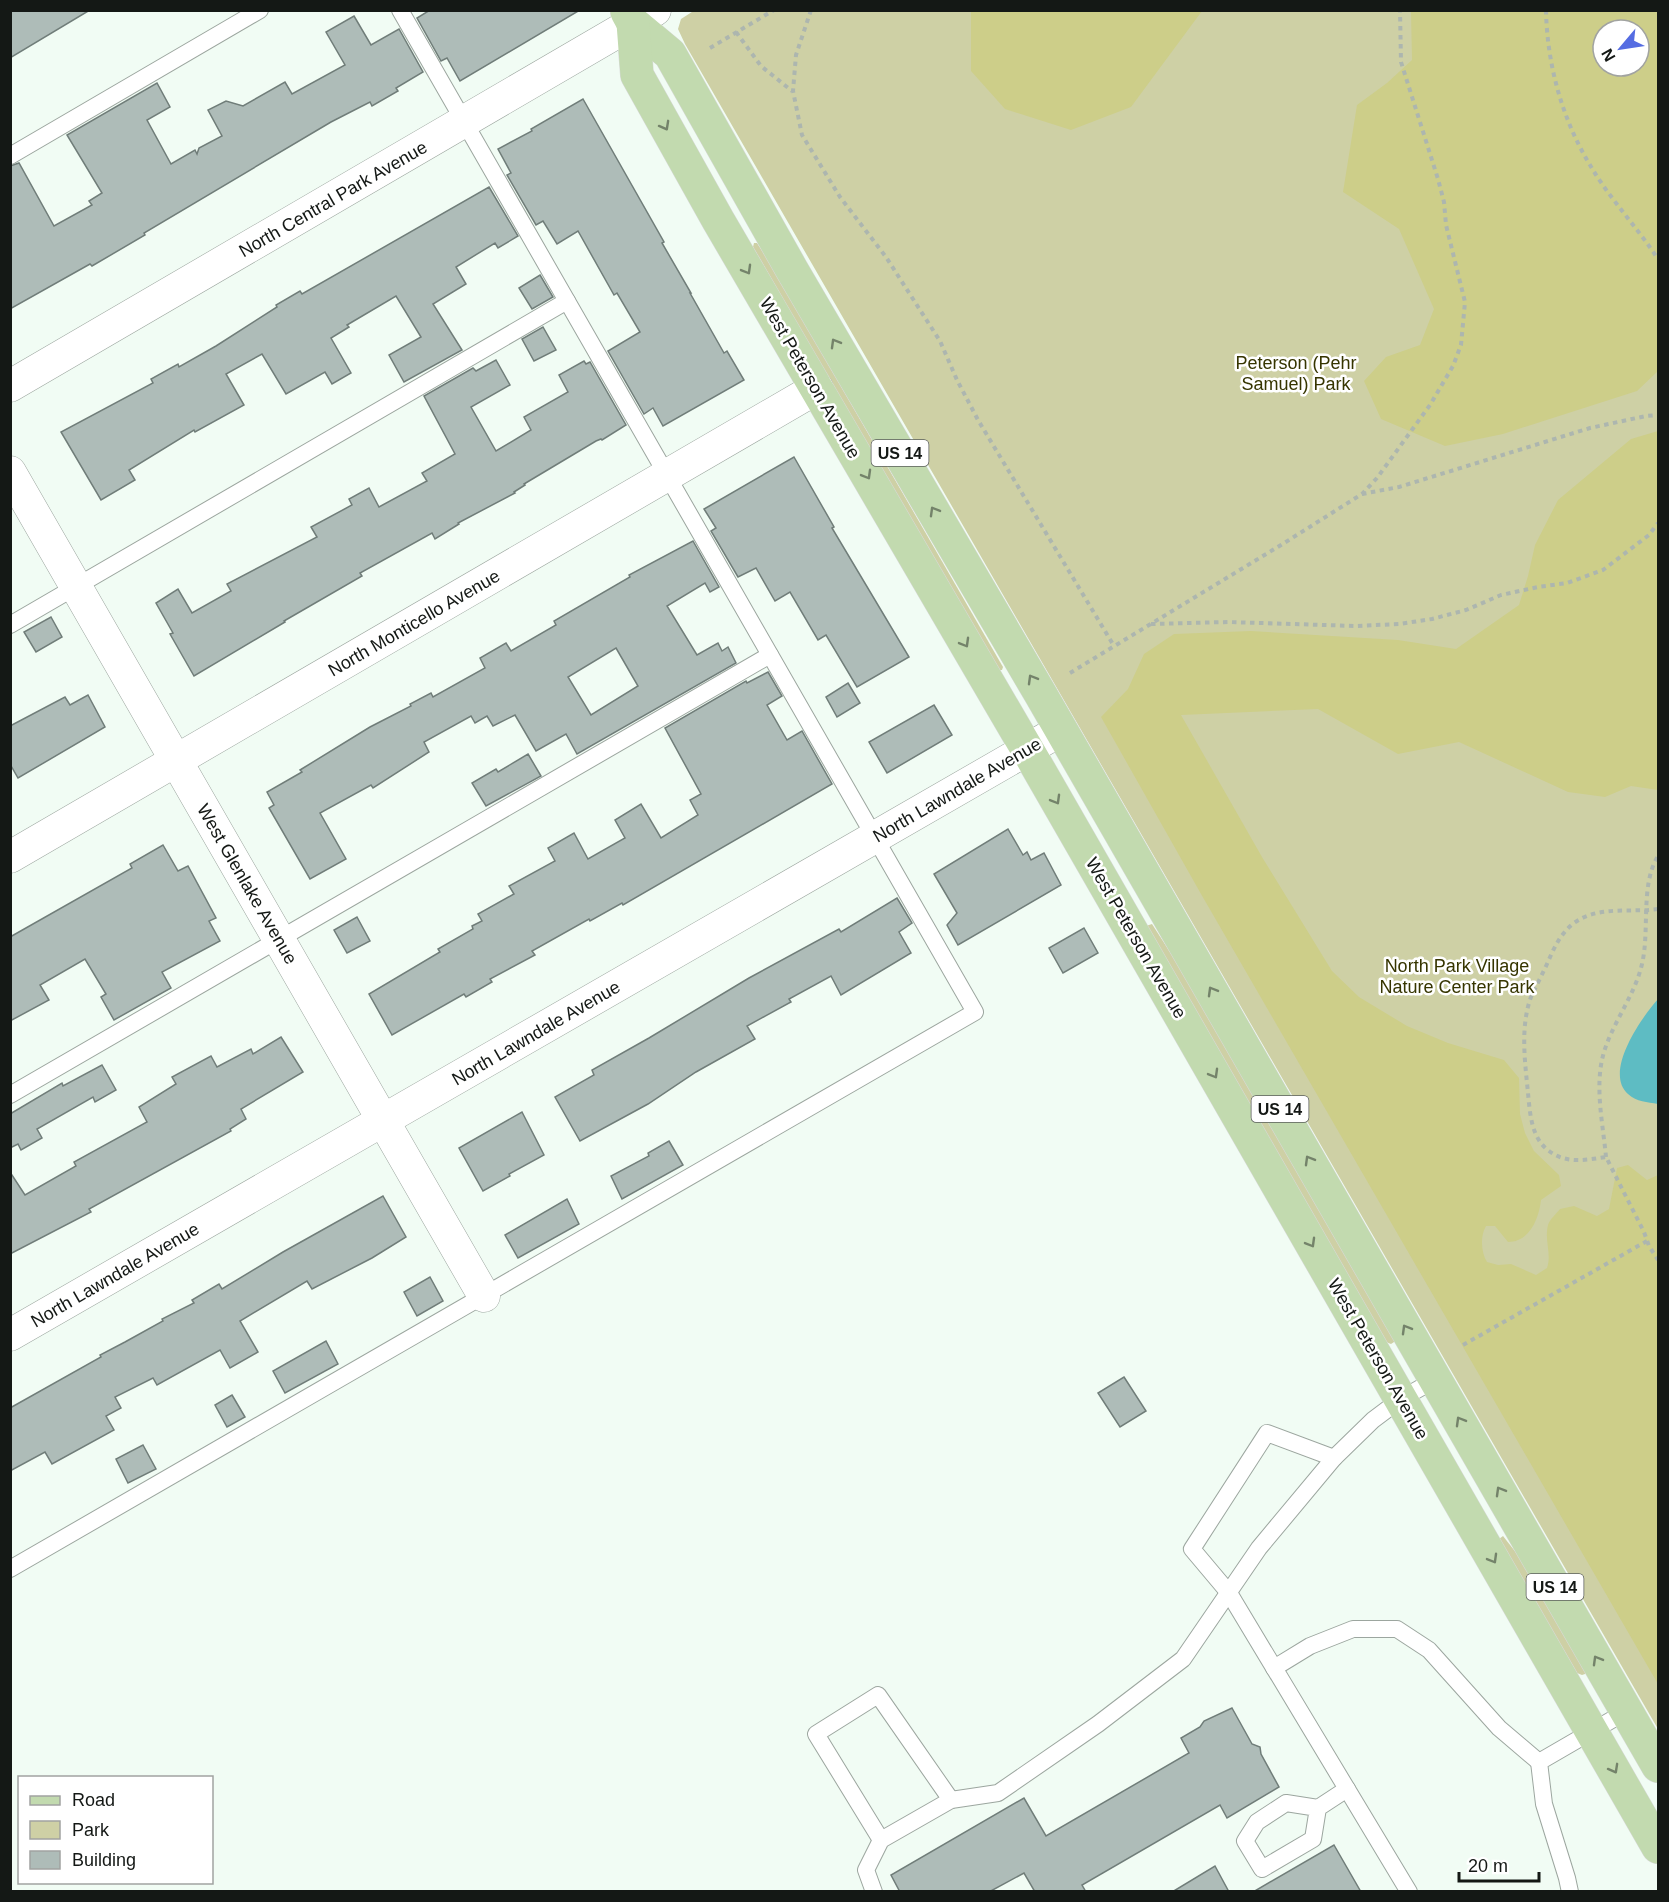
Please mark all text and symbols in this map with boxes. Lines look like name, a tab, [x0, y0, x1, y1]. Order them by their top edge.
north arrow	[1591, 18, 1651, 78]
text: N	[1598, 46, 1619, 64]
one-way arrow	[658, 120, 669, 130]
street label: North Central Park Avenue	[235, 137, 431, 261]
one-way arrow	[740, 264, 751, 274]
street label: West Peterson Avenue	[756, 294, 864, 462]
one-way arrow	[831, 339, 842, 349]
park label: Peterson (Pehr Samuel) Park	[1235, 353, 1357, 394]
road number: US 14	[872, 440, 928, 466]
one-way arrow	[860, 468, 871, 479]
one-way arrow	[929, 507, 941, 517]
street label: North Monticello Avenue	[325, 566, 503, 680]
one-way arrow	[958, 637, 969, 647]
one-way arrow	[1028, 675, 1039, 685]
street label: North Lawndale Avenue	[869, 734, 1045, 846]
one-way arrow	[1049, 794, 1061, 804]
street label: West Glenlake Avenue	[193, 800, 301, 968]
street label: West Peterson Avenue	[1082, 854, 1190, 1022]
park label: North Park Village Nature Center Park	[1379, 956, 1536, 997]
street label: North Lawndale Avenue	[448, 977, 624, 1089]
one-way arrow	[1207, 987, 1219, 997]
one-way arrow	[1207, 1068, 1218, 1078]
road number: US 14	[1252, 1096, 1308, 1122]
one-way arrow	[1305, 1156, 1316, 1166]
street label: North Lawndale Avenue	[27, 1219, 203, 1331]
one-way arrow	[1304, 1237, 1316, 1247]
street label: West Peterson Avenue	[1324, 1275, 1432, 1443]
one-way arrow	[1402, 1325, 1414, 1335]
one-way arrow	[1455, 1417, 1467, 1427]
one-way arrow	[1496, 1487, 1507, 1497]
one-way arrow	[1486, 1552, 1497, 1563]
road number: US 14	[1526, 1574, 1584, 1600]
one-way arrow	[1593, 1656, 1605, 1666]
one-way arrow	[1607, 1763, 1618, 1773]
legend	[18, 1776, 213, 1884]
text: Road	[72, 1790, 115, 1810]
text: Park	[72, 1820, 110, 1840]
scale bar	[1459, 1845, 1538, 1883]
text: Building	[72, 1850, 136, 1870]
text: 20 m	[1468, 1856, 1508, 1876]

